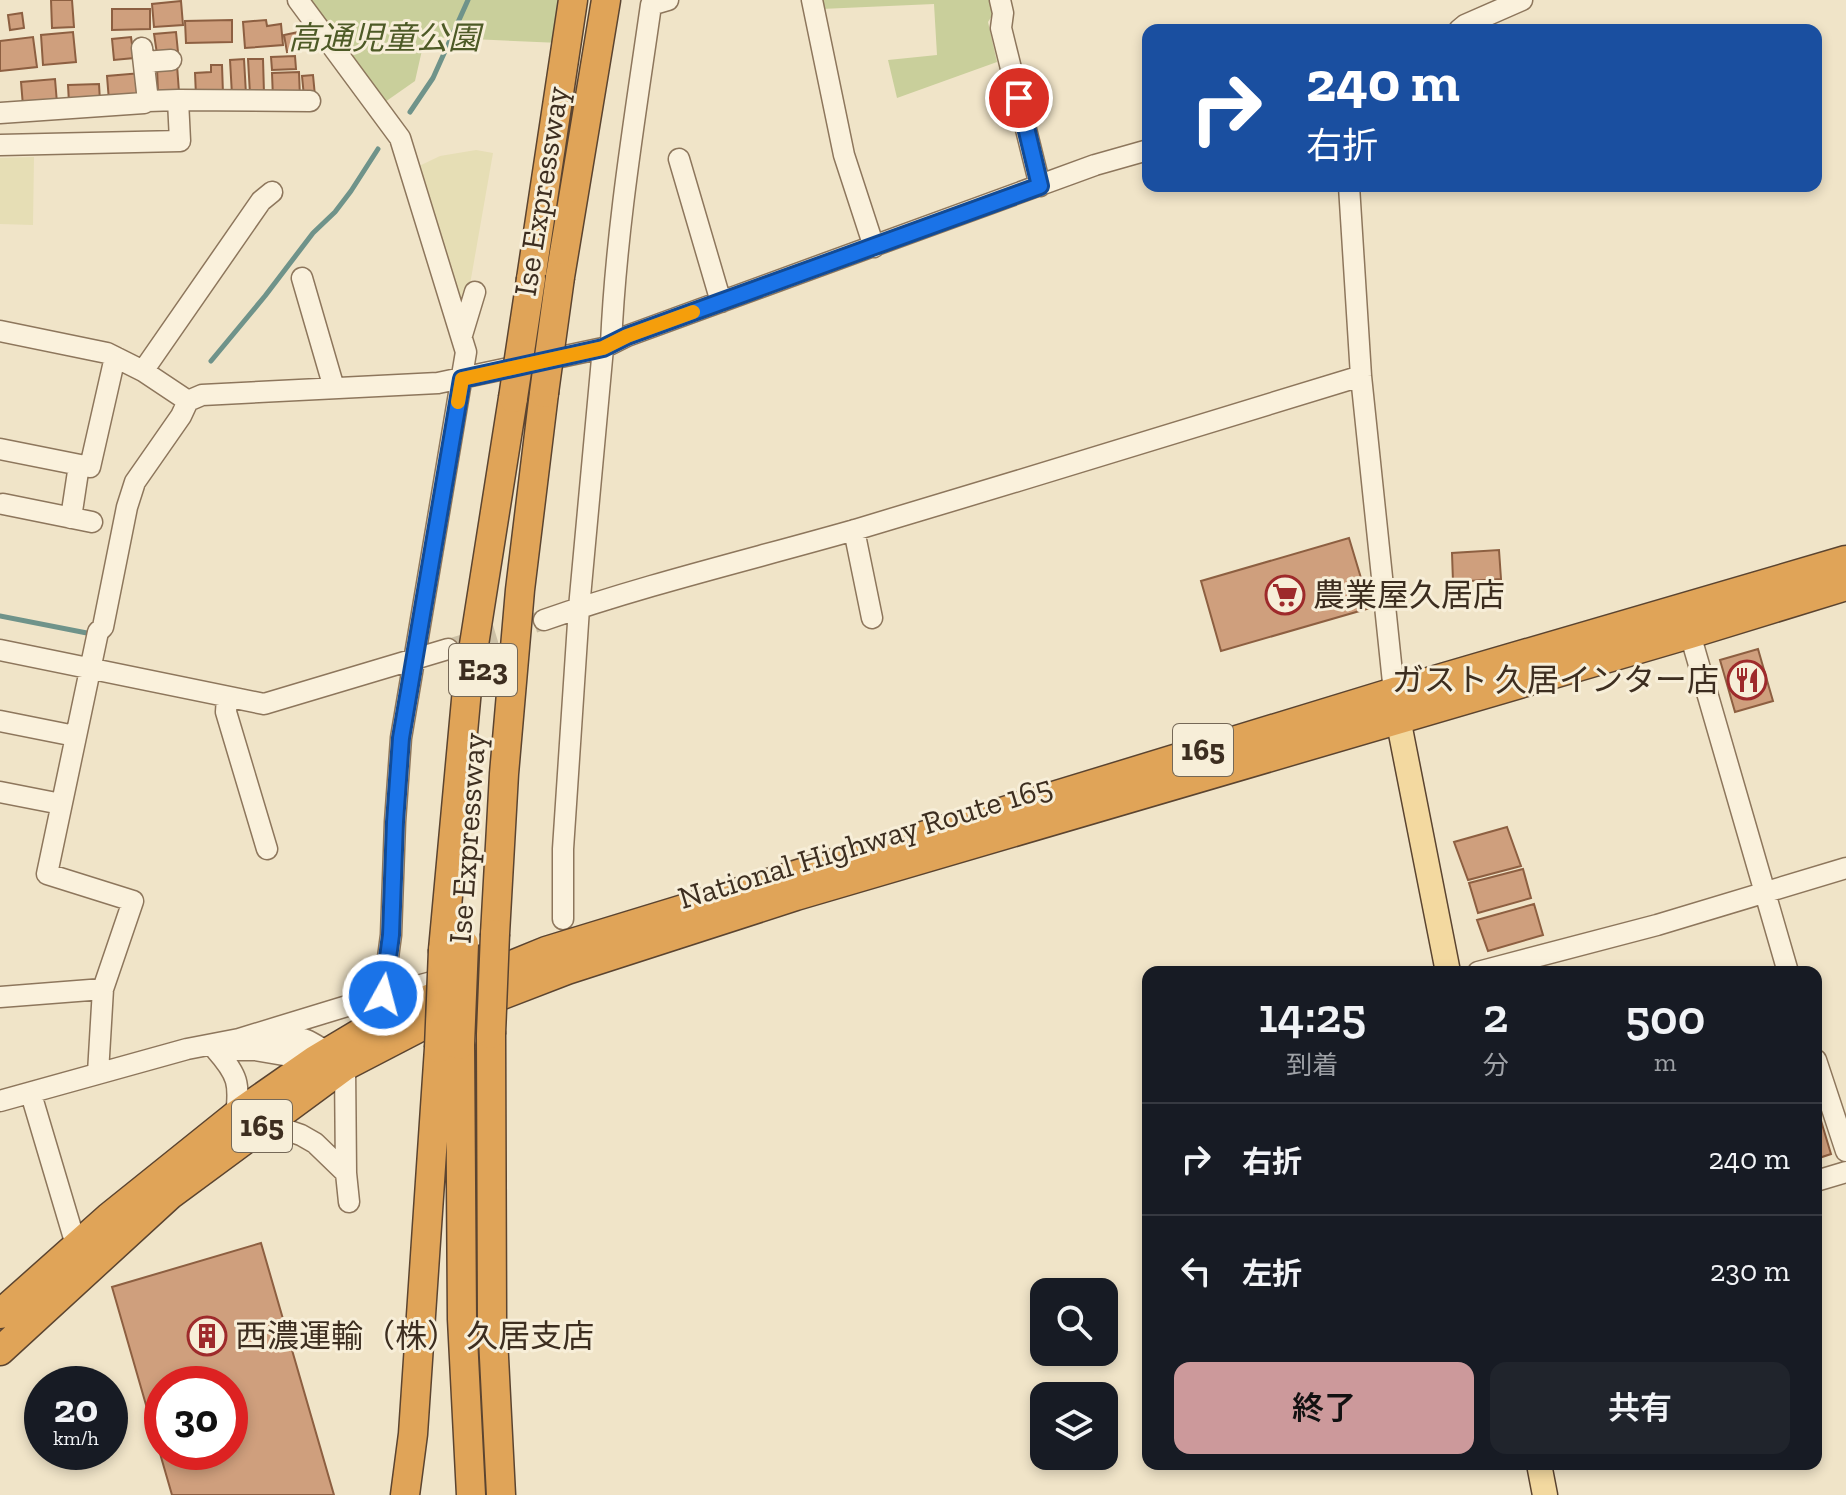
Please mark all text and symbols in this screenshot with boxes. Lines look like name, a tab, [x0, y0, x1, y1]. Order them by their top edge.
park label: 高通児童公園	[288, 19, 484, 57]
text: 240 m	[1306, 48, 1460, 115]
icon: right	[1174, 56, 1278, 160]
pin	[985, 64, 1053, 132]
icon: arrive	[997, 76, 1041, 120]
street label: Ise Expressway	[506, 83, 576, 298]
text: 右折	[1306, 124, 1378, 167]
supermarket icon: 農業屋久居店	[1264, 574, 1306, 616]
place label: 農業屋久居店	[1313, 576, 1505, 614]
road number: E23	[449, 644, 517, 696]
restaurant icon: ガスト 久居インター店	[1726, 659, 1768, 701]
place label: ガスト 久居インター店	[1392, 661, 1719, 699]
road number: 165	[1173, 724, 1233, 776]
street label: Ise Expressway	[441, 731, 493, 945]
street label: National Highway Route 165	[674, 767, 1056, 917]
position arrow	[341, 953, 425, 1037]
text: 14:25	[1259, 987, 1366, 1044]
text: 2	[1483, 987, 1508, 1044]
text: 500	[1625, 989, 1705, 1046]
text: m	[1654, 1046, 1677, 1078]
text: 到着	[1286, 1049, 1338, 1081]
text: 分	[1483, 1049, 1509, 1081]
road number: 165	[232, 1100, 292, 1152]
icon: right	[1174, 1137, 1218, 1181]
text: 240 m	[1708, 1141, 1790, 1177]
text: 右折	[1242, 1144, 1302, 1180]
icon: left	[1174, 1249, 1218, 1293]
text: 230 m	[1710, 1253, 1790, 1289]
text: 左折	[1242, 1256, 1302, 1292]
map controls	[1030, 1278, 1118, 1470]
button: search	[1030, 1278, 1118, 1366]
building icon: 西濃運輸（株） 久居支店	[186, 1315, 228, 1357]
place label: 西濃運輸（株） 久居支店	[235, 1317, 594, 1355]
button: 終了	[1174, 1362, 1474, 1454]
button: 共有	[1490, 1362, 1790, 1454]
speed limit sign: 30	[144, 1366, 248, 1470]
button: layers	[1030, 1382, 1118, 1470]
text: 20	[54, 1384, 98, 1432]
text: km/h	[53, 1426, 99, 1450]

